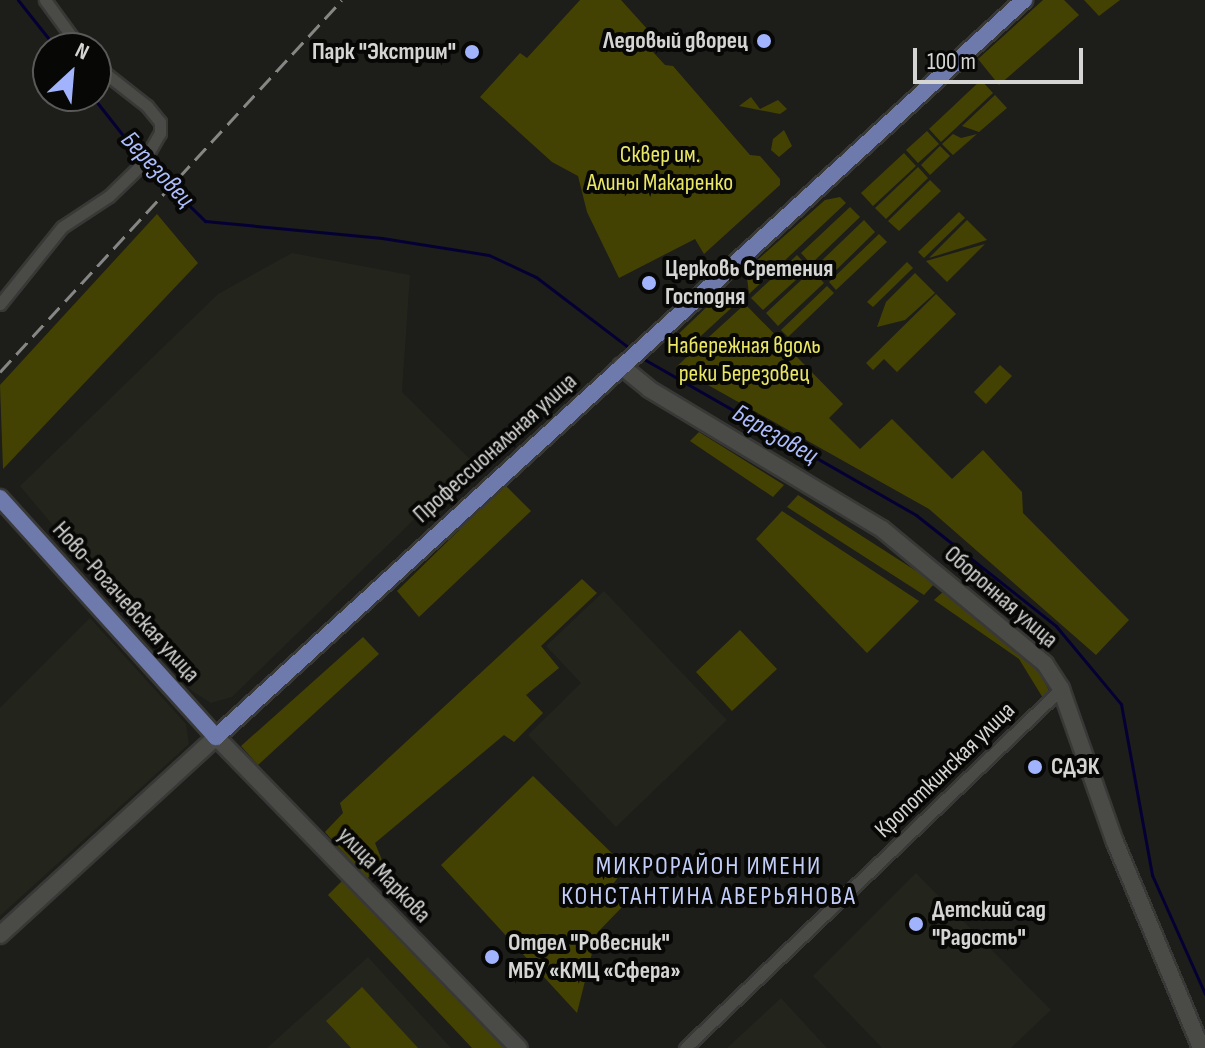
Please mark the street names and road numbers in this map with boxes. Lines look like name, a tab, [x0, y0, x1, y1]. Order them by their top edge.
street label: Профессиональная улица	[407, 367, 583, 529]
street label: Ново-Рогачевская улица	[46, 516, 206, 688]
street label: Оборонная улица	[938, 540, 1064, 654]
street label: Кропоткинская улица	[869, 696, 1021, 844]
street label: улица Маркова	[331, 821, 437, 929]

